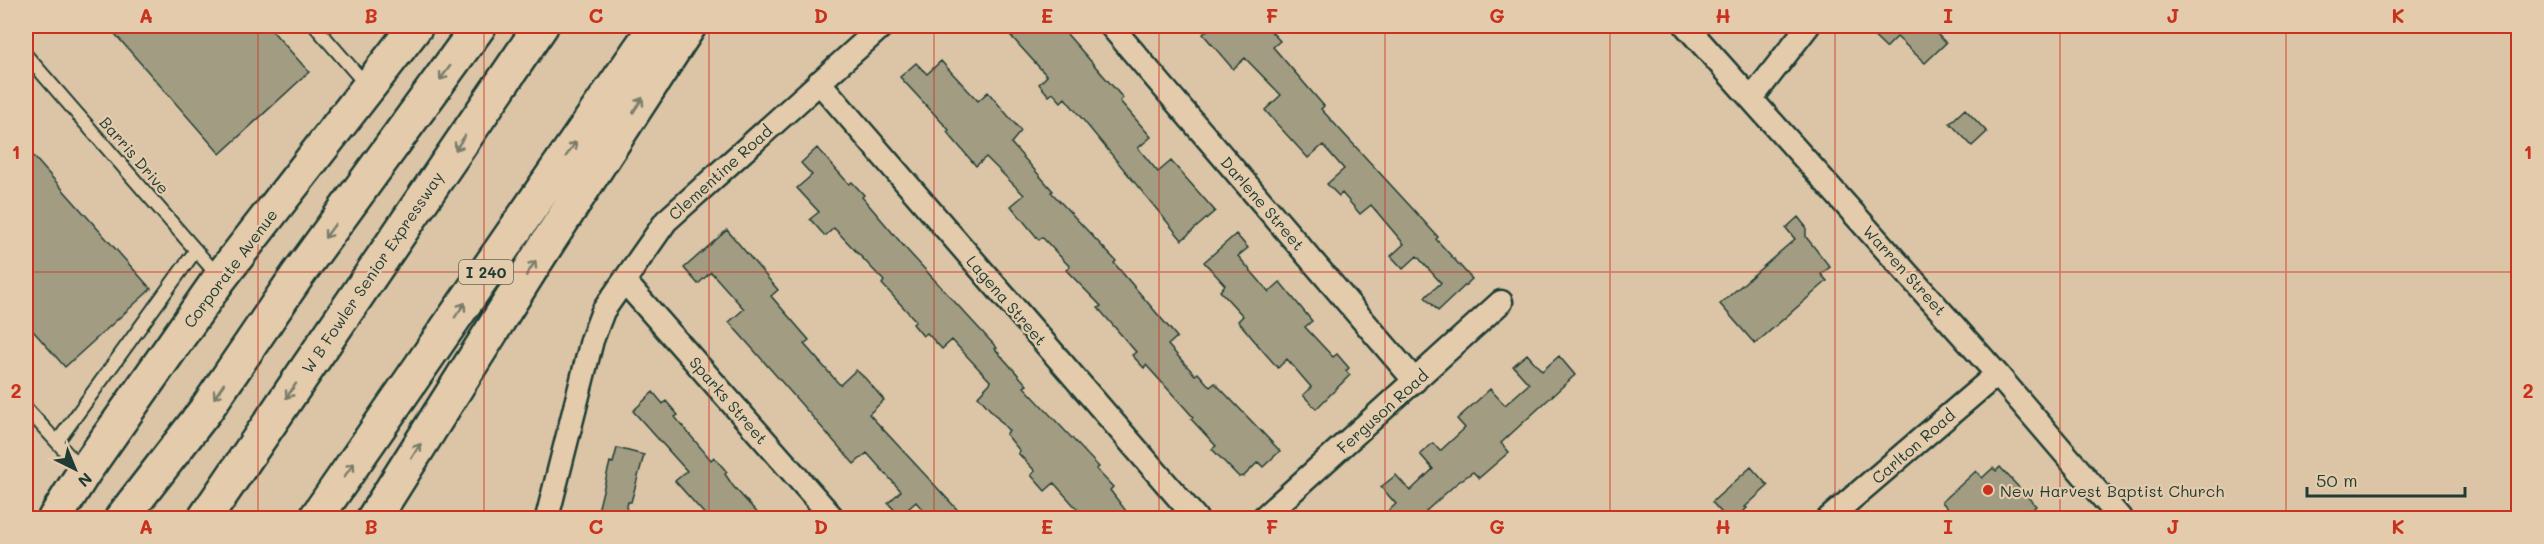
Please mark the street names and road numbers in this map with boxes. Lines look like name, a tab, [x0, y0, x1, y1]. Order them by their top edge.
street label: Barris Drive	[96, 112, 174, 198]
street label: Clementine Road	[664, 120, 776, 224]
street label: Darlene Street	[1216, 152, 1310, 254]
street label: W B Fowler Senior Expressway	[297, 167, 447, 377]
street label: Corporate Avenue	[178, 204, 282, 332]
street label: Warren Street	[1859, 220, 1951, 320]
street label: Lagena Street	[962, 251, 1052, 349]
road number: I 240	[459, 260, 513, 284]
street label: Sparks Street	[685, 352, 773, 448]
street label: Ferguson Road	[1332, 364, 1432, 458]
street label: Carlton Road	[1867, 404, 1959, 488]

